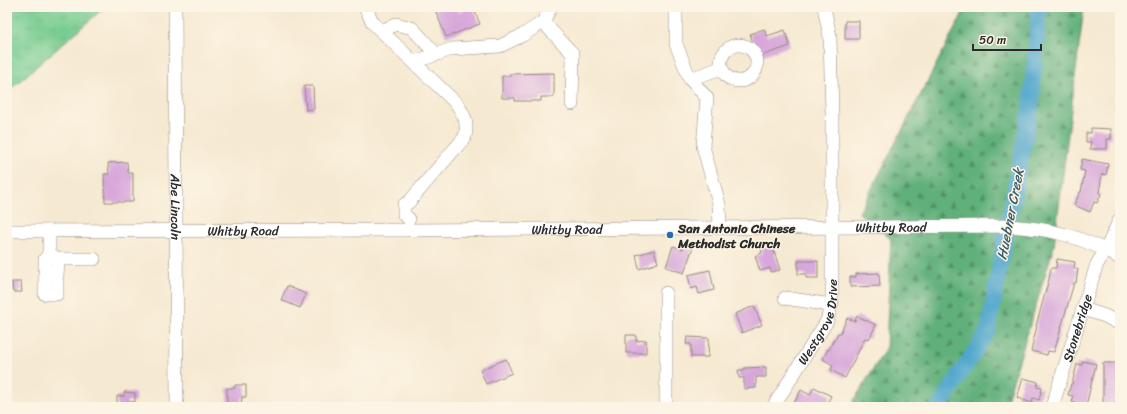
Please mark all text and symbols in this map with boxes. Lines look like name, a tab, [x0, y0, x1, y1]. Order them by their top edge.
scale bar	[973, 26, 1041, 52]
text: 50 m	[979, 29, 1006, 51]
water label: Huebner Creek	[989, 165, 1032, 262]
street label: Abe Lincoln	[164, 173, 187, 240]
street label: Whitby Road	[855, 216, 928, 239]
place label: San Antonio Chinese Methodist Church	[677, 217, 796, 255]
street label: Whitby Road	[531, 218, 604, 241]
street label: Whitby Road	[207, 219, 280, 243]
marker: San Antonio Chinese Methodist Church	[665, 230, 675, 240]
street label: Westgrove Drive	[791, 279, 844, 369]
street label: Stonebridge	[1056, 291, 1099, 365]

